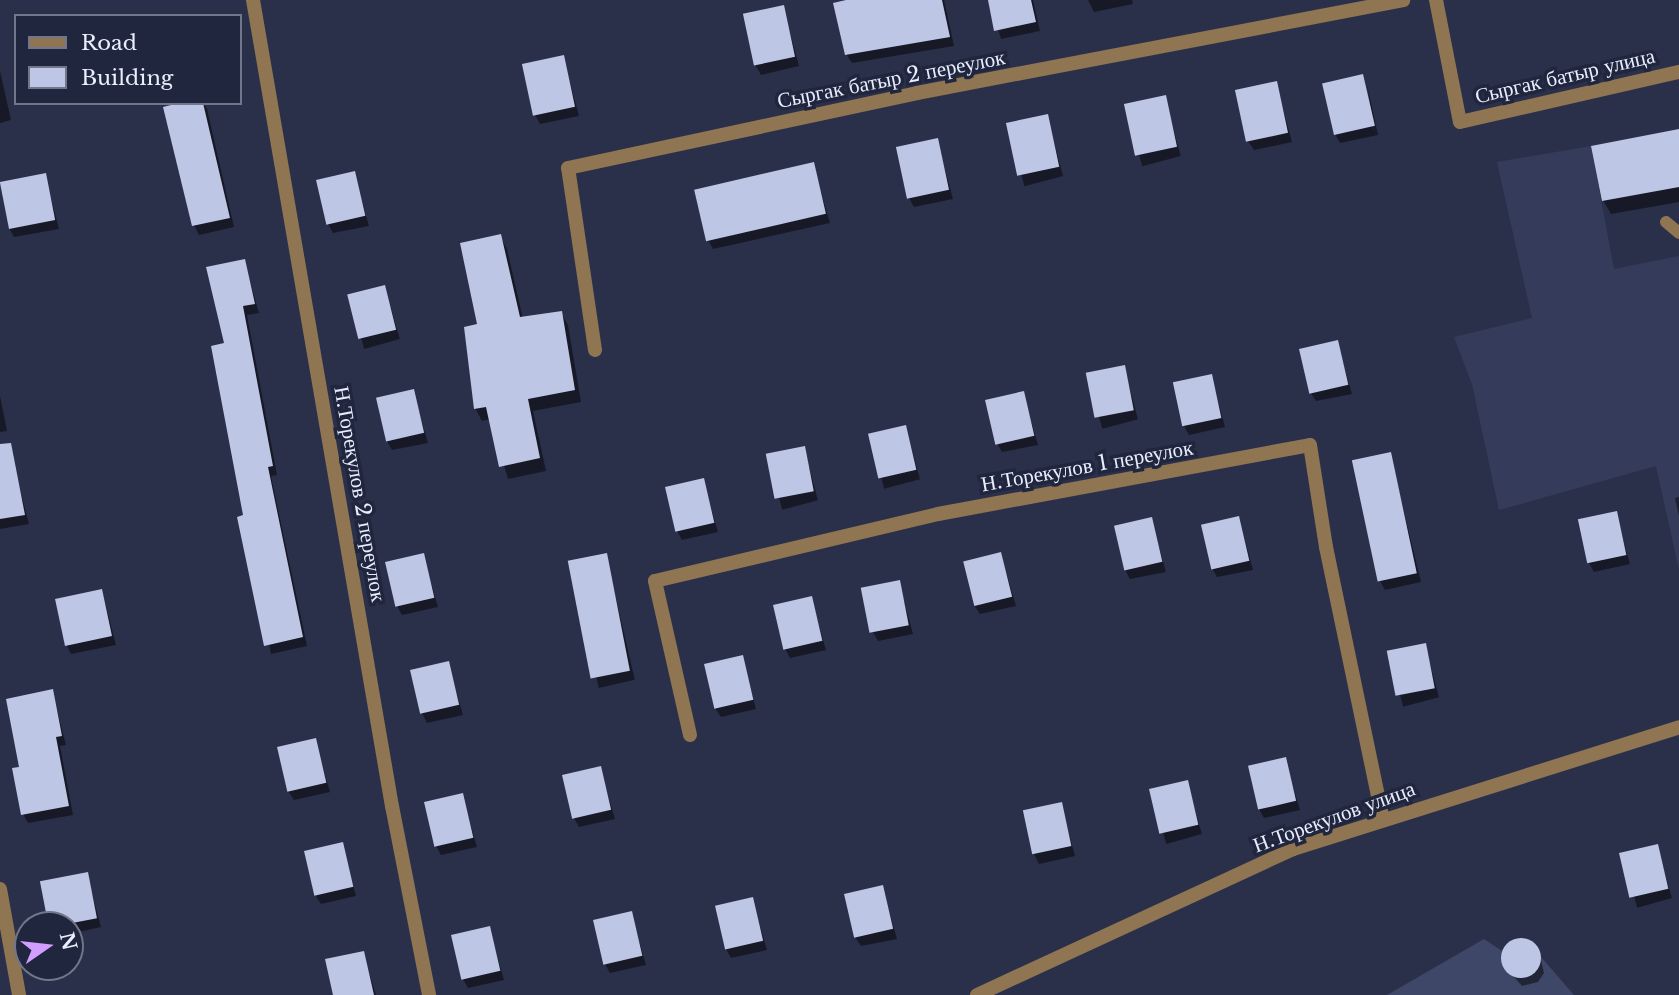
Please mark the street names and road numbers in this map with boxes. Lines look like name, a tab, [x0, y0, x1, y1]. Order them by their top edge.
street label: Сыргак батыр улица	[1473, 43, 1657, 109]
street label: Сыргак батыр 2 переулок	[775, 45, 1007, 113]
street label: Н.Торекулов 2 переулок	[329, 384, 391, 604]
street label: Н.Торекулов 1 переулок	[979, 435, 1195, 497]
street label: Н.Торекулов улица	[1250, 776, 1418, 858]

